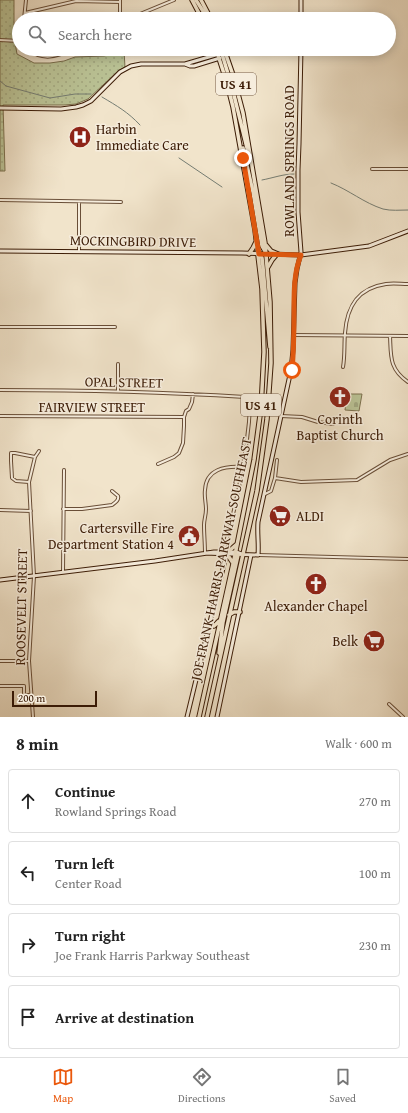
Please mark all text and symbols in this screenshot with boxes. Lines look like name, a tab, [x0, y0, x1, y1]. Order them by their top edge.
search box	[12, 12, 396, 56]
icon: search	[26, 23, 48, 45]
text: Search here	[58, 24, 132, 45]
road number: US 41	[216, 73, 256, 95]
street label: ROWLAND SPRINGS ROAD	[279, 85, 299, 237]
place label: Harbin Immediate Care	[96, 119, 189, 155]
hospital icon: Harbin Immediate Care	[67, 124, 93, 150]
route end	[234, 149, 252, 167]
street label: MOCKINGBIRD DRIVE	[70, 230, 196, 252]
route start	[283, 361, 301, 379]
street label: OPAL STREET	[85, 371, 163, 393]
church icon: Corinth Baptist Church	[327, 384, 353, 410]
road number: US 41	[241, 394, 281, 416]
street label: FAIRVIEW STREET	[39, 397, 145, 417]
place label: Corinth Baptist Church	[296, 409, 384, 445]
street label: JOE FRANK HARRIS PARKWAY SOUTHEAST	[185, 435, 257, 684]
supermarket icon: ALDI	[267, 503, 293, 529]
place label: ALDI	[296, 506, 324, 526]
place label: Cartersville Fire Department Station 4	[48, 518, 174, 554]
public building icon: Cartersville Fire Department Station 4	[176, 523, 202, 549]
street label: ROOSEVELT STREET	[10, 548, 32, 666]
church icon: Alexander Chapel	[303, 571, 329, 597]
place label: Alexander Chapel	[264, 596, 368, 616]
supermarket icon: Belk	[361, 628, 387, 654]
place label: Belk	[332, 631, 359, 651]
scale bar	[12, 689, 97, 708]
text: 200 m	[18, 690, 45, 706]
text: 8 min	[16, 731, 58, 756]
text: Walk · 600 m	[325, 734, 392, 753]
text: Continue	[55, 781, 116, 802]
icon: ahead	[17, 790, 39, 812]
text: 270 m	[359, 792, 391, 811]
text: Rowland Springs Road	[55, 802, 176, 821]
text: Turn left	[55, 853, 114, 874]
icon: left	[17, 862, 39, 884]
text: 100 m	[359, 864, 391, 883]
text: Center Road	[55, 874, 122, 893]
text: Turn right	[55, 925, 126, 946]
icon: right	[17, 934, 39, 956]
text: 230 m	[359, 936, 391, 955]
text: Joe Frank Harris Parkway Southeast	[55, 946, 250, 965]
icon: arrive	[17, 1006, 39, 1028]
text: Arrive at destination	[55, 1007, 194, 1028]
tab: Map	[52, 1066, 74, 1106]
tab: Directions	[178, 1066, 225, 1106]
tab: Saved	[329, 1066, 356, 1106]

